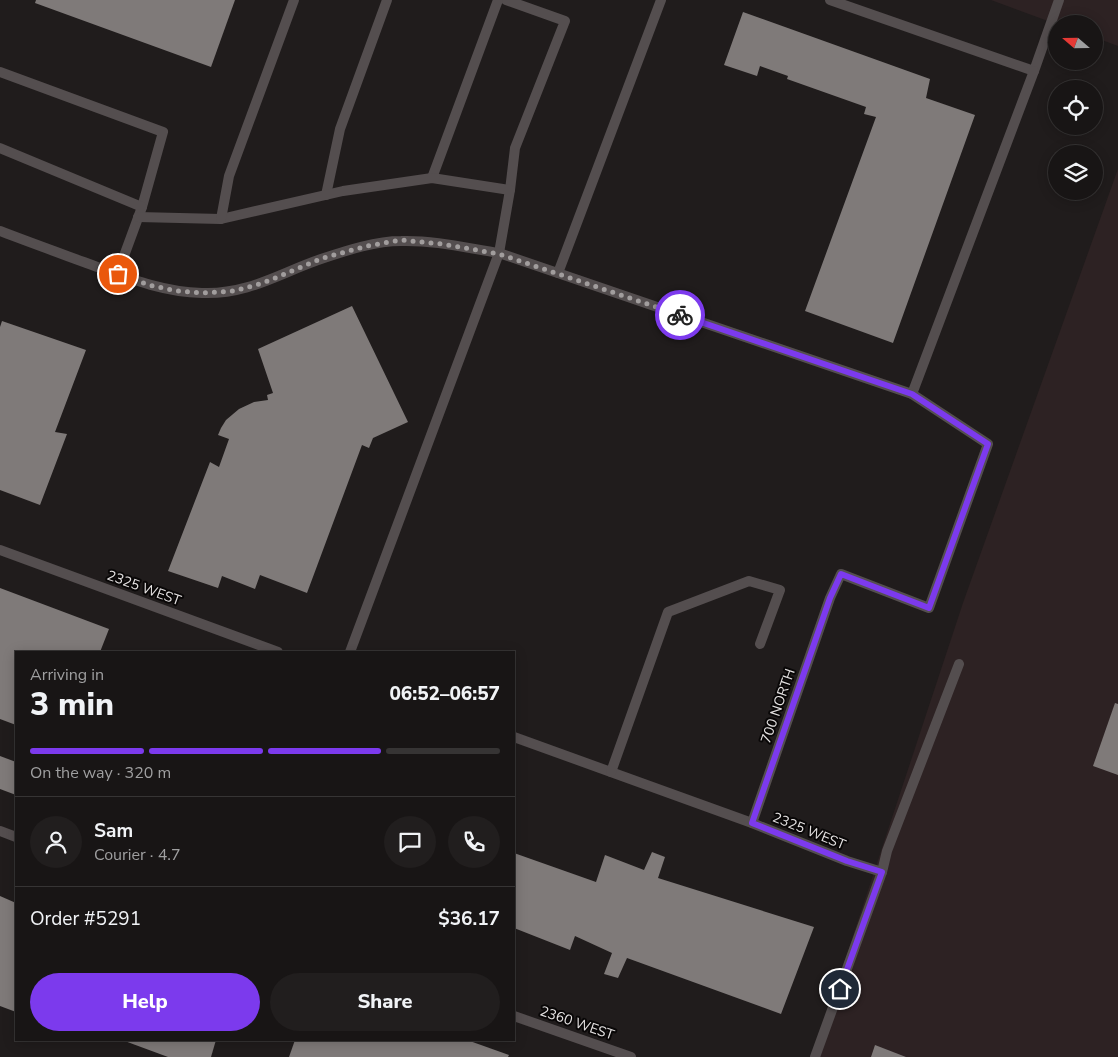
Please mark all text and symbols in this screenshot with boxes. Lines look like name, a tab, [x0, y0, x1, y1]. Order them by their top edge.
north arrow	[1048, 15, 1102, 70]
map controls	[1048, 15, 1103, 200]
button: locate	[1048, 80, 1103, 135]
button: layers	[1048, 145, 1103, 200]
pin	[97, 253, 139, 295]
icon: bag	[104, 260, 132, 288]
courier	[655, 290, 705, 340]
icon: bike	[666, 301, 694, 329]
street label: 2325 WEST	[104, 566, 184, 610]
text: Arriving in	[30, 664, 104, 686]
street label: 700 NORTH	[756, 666, 800, 746]
text: 06:52–06:57	[389, 681, 500, 707]
text: 3 min	[30, 683, 114, 726]
text: On the way · 320 m	[30, 762, 171, 784]
street label: 2325 WEST	[770, 808, 849, 855]
button: person	[30, 816, 82, 868]
button: chat	[384, 816, 436, 868]
button: phone	[448, 816, 500, 868]
text: Sam	[94, 818, 133, 844]
text: Courier · 4.7	[94, 844, 180, 866]
text: Order #5291	[30, 906, 141, 932]
text: $36.17	[438, 906, 500, 932]
pin	[819, 968, 861, 1010]
button: Help	[30, 973, 260, 1031]
button: Share	[270, 973, 500, 1031]
icon: home	[826, 975, 854, 1003]
street label: 2360 WEST	[537, 1001, 617, 1045]

